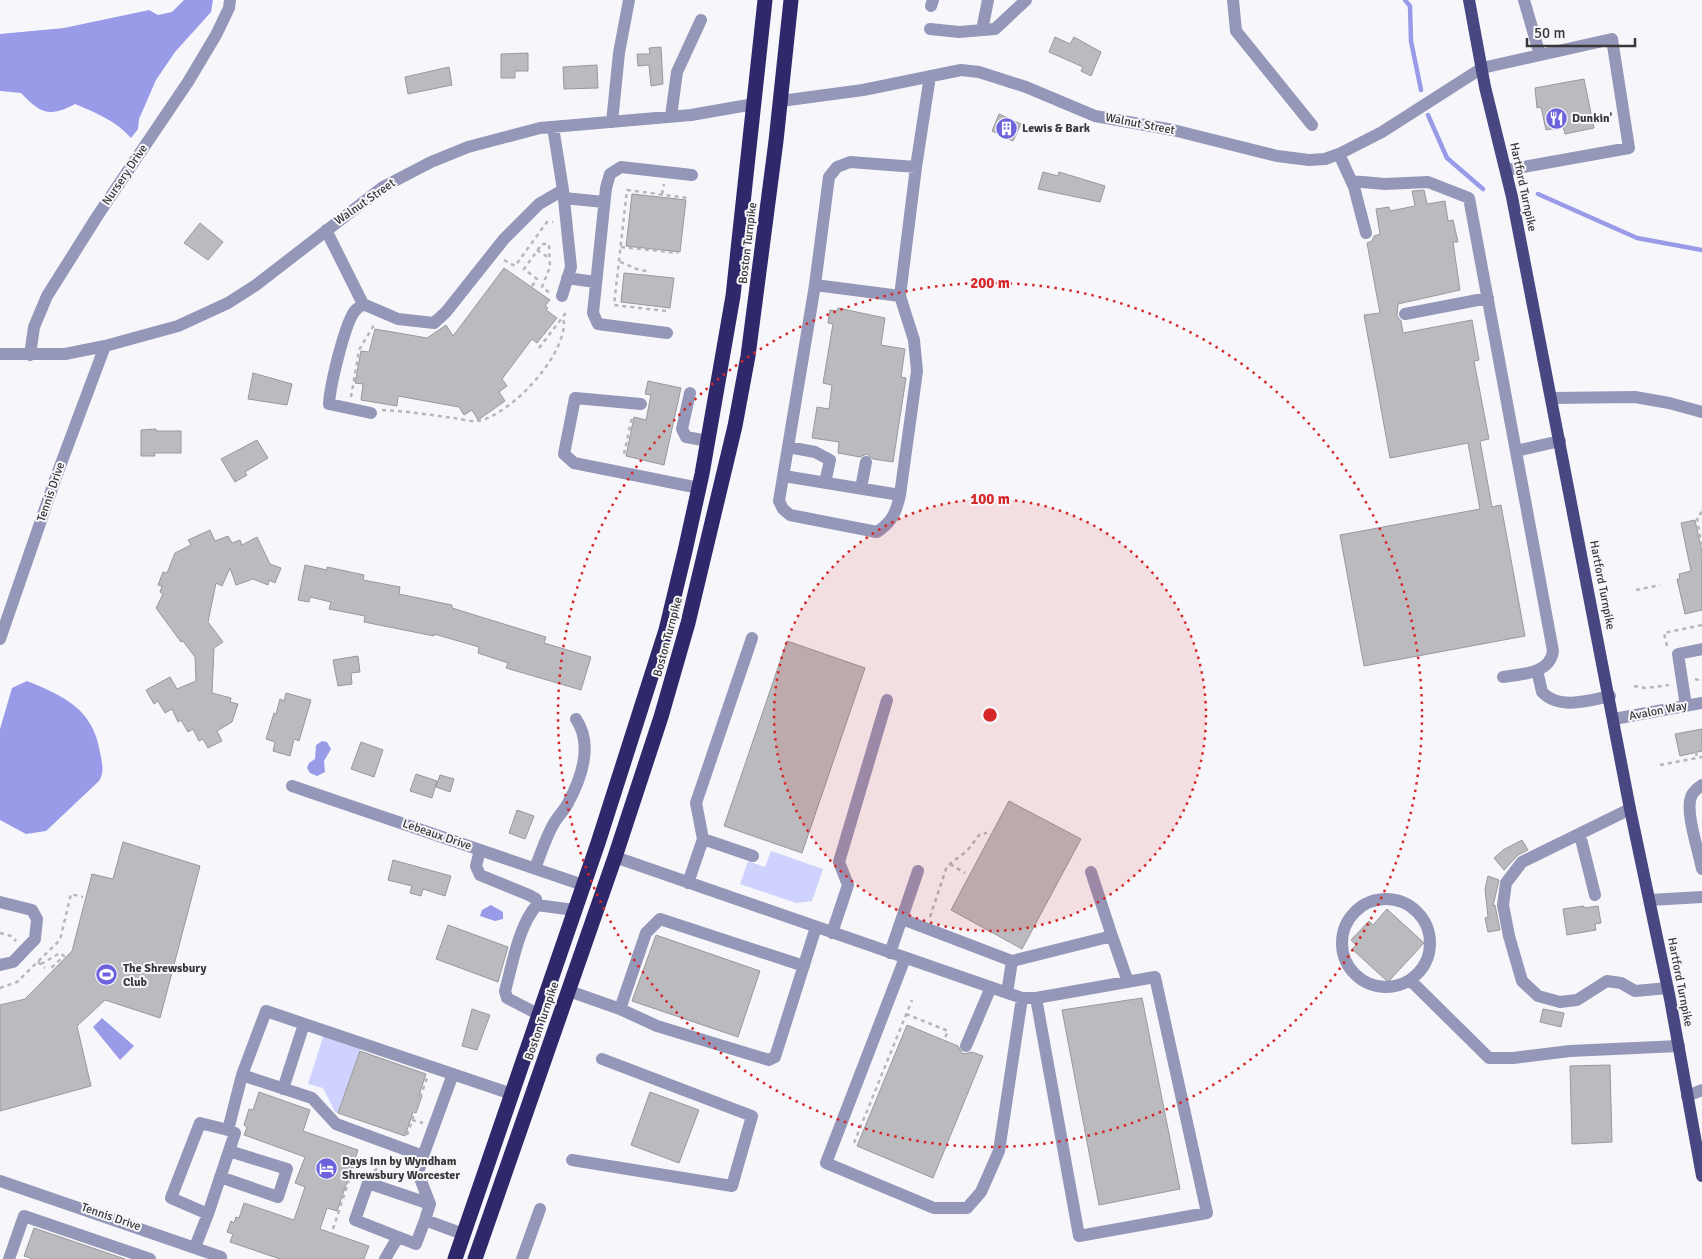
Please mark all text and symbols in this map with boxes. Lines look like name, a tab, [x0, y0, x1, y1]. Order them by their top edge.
scale bar	[1527, 15, 1634, 47]
text: 50 m	[1534, 24, 1565, 42]
restaurant icon: Dunkin'	[1544, 106, 1568, 130]
street label: Walnut Street	[1104, 110, 1176, 138]
place label: Dunkin'	[1572, 111, 1613, 126]
building icon: Lewis & Bark	[994, 116, 1018, 140]
place label: Lewis & Bark	[1022, 121, 1091, 136]
street label: Hartford Turnpike	[1506, 141, 1540, 233]
street label: Nursery Drive	[99, 142, 151, 208]
street label: Walnut Street	[332, 176, 398, 228]
street label: Boston Turnpike	[736, 201, 760, 285]
text: 200 m	[970, 274, 1010, 292]
street label: Tennis Drive	[34, 460, 68, 524]
text: 100 m	[970, 490, 1010, 508]
street label: Hartford Turnpike	[1586, 539, 1618, 631]
street label: Boston Turnpike	[650, 595, 686, 679]
street label: Avalon Way	[1628, 698, 1689, 724]
centre of rings	[981, 706, 999, 724]
street label: Lebeaux Drive	[401, 816, 473, 854]
street label: Hartford Turnpike	[1664, 936, 1696, 1028]
place label: The Shrewsbury Club	[123, 961, 206, 990]
sports icon: The Shrewsbury Club	[95, 963, 119, 987]
street label: Boston Turnpike	[522, 980, 562, 1062]
place label: Days Inn by Wyndham Shrewsbury Worcester	[342, 1154, 460, 1183]
hotel icon: Days Inn by Wyndham Shrewsbury Worcester	[314, 1156, 338, 1180]
street label: Tennis Drive	[79, 1200, 143, 1234]

